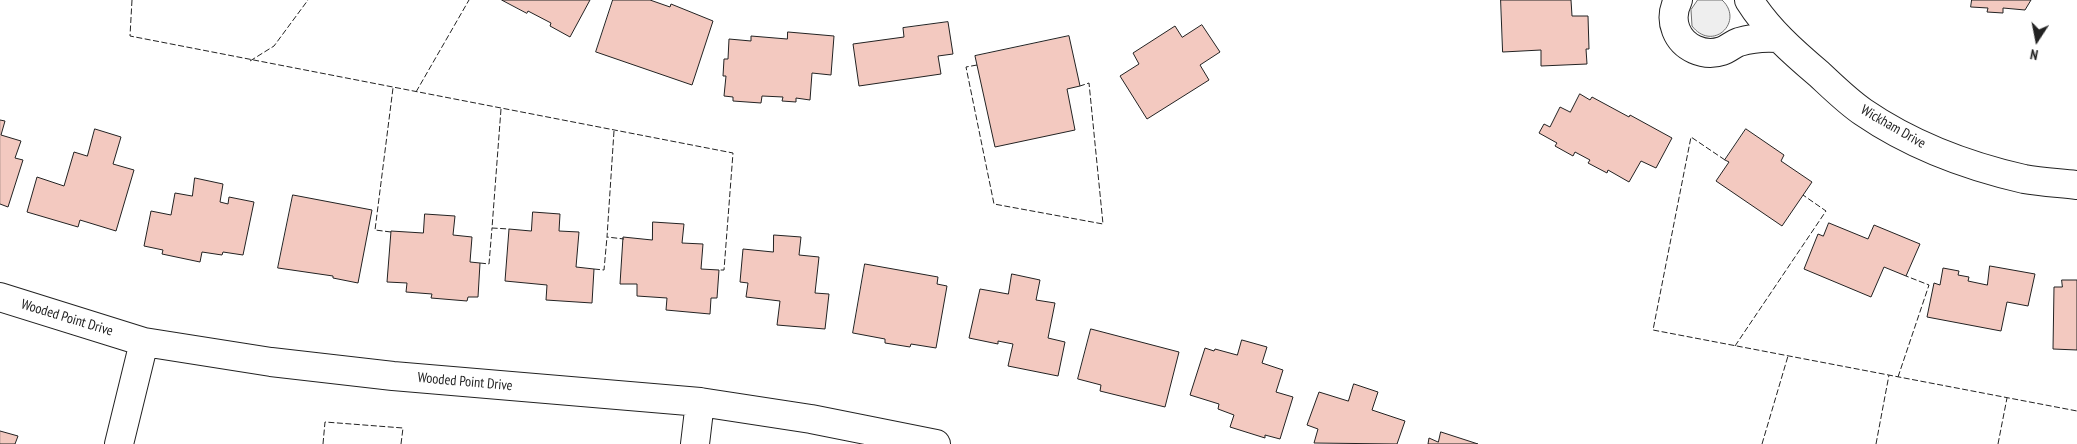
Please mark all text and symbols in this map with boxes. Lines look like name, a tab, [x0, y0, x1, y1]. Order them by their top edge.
north arrow	[2012, 15, 2062, 65]
text: N	[2029, 45, 2040, 64]
street label: Wickham Drive	[1858, 102, 1928, 152]
street label: Wooded Point Drive	[19, 296, 115, 340]
street label: Wooded Point Drive	[417, 369, 513, 395]

